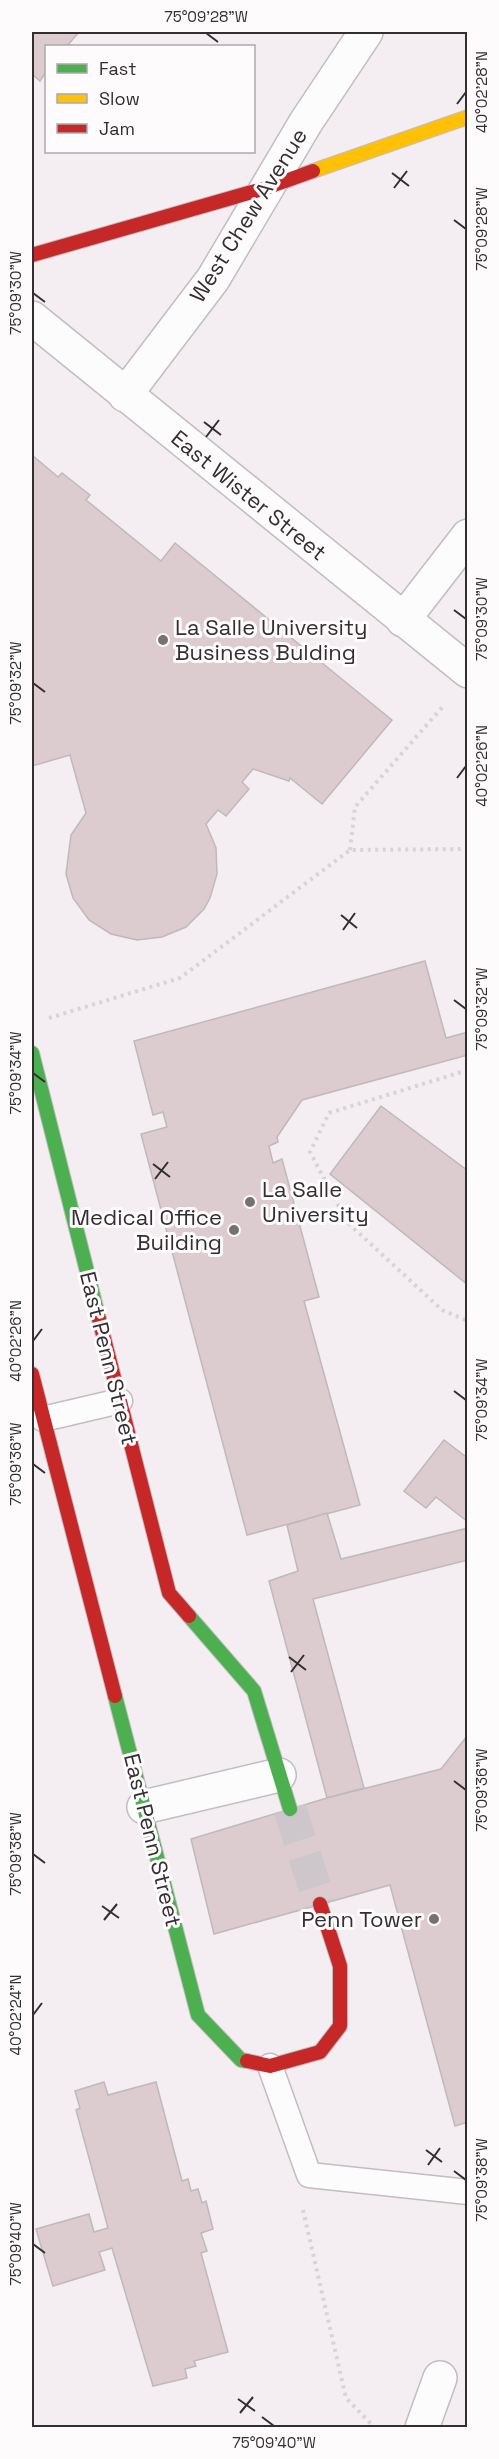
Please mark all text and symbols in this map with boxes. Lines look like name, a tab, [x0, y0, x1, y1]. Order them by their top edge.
text: 75°09'28"W	[164, 7, 248, 26]
legend	[45, 45, 255, 153]
text: 40°02'28"N	[472, 51, 491, 133]
text: Fast	[99, 57, 136, 80]
text: Slow	[99, 87, 140, 110]
text: Jam	[99, 117, 135, 140]
street label: West Chew Avenue	[183, 123, 313, 307]
text: 75°09'28"W	[472, 187, 491, 271]
text: 75°09'30"W	[6, 251, 25, 335]
street label: East Wister Street	[166, 424, 332, 566]
text: 75°09'30"W	[472, 577, 491, 661]
place label: La Salle University Business Bulding	[175, 613, 368, 666]
marker: La Salle University Business Bulding	[156, 633, 170, 647]
text: 75°09'32"W	[6, 641, 25, 725]
text: 40°02'26"N	[472, 725, 491, 807]
text: 75°09'32"W	[472, 967, 491, 1051]
text: 75°09'34"W	[6, 1031, 25, 1115]
place label: La Salle University	[262, 1175, 369, 1228]
marker: La Salle University	[243, 1195, 257, 1209]
place label: Medical Office Building	[71, 1203, 222, 1256]
marker: Medical Office Building	[227, 1223, 241, 1237]
street label: East Penn Street	[74, 1268, 144, 1448]
text: 40°02'26"N	[6, 1300, 25, 1382]
text: 75°09'34"W	[472, 1358, 491, 1442]
text: 75°09'36"W	[6, 1422, 25, 1506]
text: 75°09'36"W	[472, 1748, 491, 1832]
street label: East Penn Street	[118, 1750, 188, 1930]
text: 75°09'38"W	[6, 1812, 25, 1896]
place label: Penn Tower	[301, 1905, 422, 1933]
marker: Penn Tower	[427, 1912, 441, 1926]
text: 40°02'24"N	[6, 1975, 25, 2055]
text: 75°09'38"W	[472, 2138, 491, 2222]
text: 75°09'40"W	[6, 2202, 25, 2286]
text: 75°09'40"W	[232, 2433, 316, 2452]

